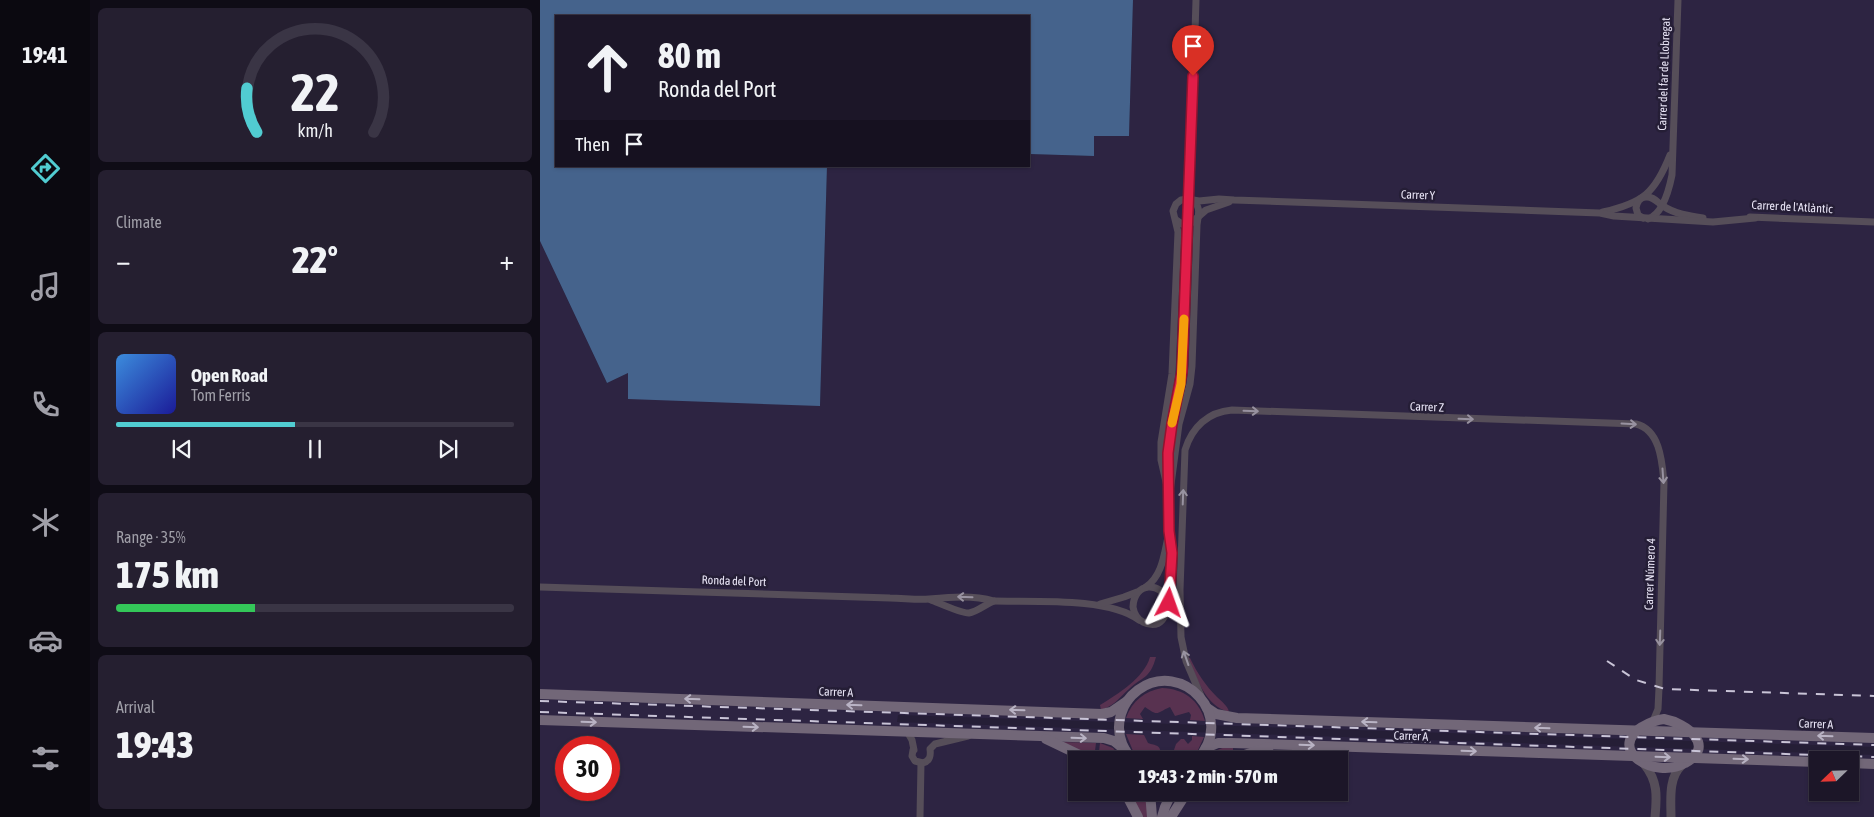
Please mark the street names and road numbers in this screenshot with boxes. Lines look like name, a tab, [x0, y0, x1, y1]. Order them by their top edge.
street label: Carrer del far de Llobregat	[1655, 17, 1673, 131]
street label: Carrer Y	[1401, 187, 1436, 203]
street label: Carrer de l'Atlàntic	[1751, 198, 1833, 216]
street label: Carrer Z	[1410, 399, 1445, 415]
street label: Carrer Número 4	[1642, 537, 1658, 610]
street label: Ronda del Port	[701, 573, 767, 589]
street label: Carrer A	[818, 684, 854, 700]
street label: Carrer A	[1798, 716, 1834, 732]
street label: Carrer A	[1393, 728, 1429, 744]

